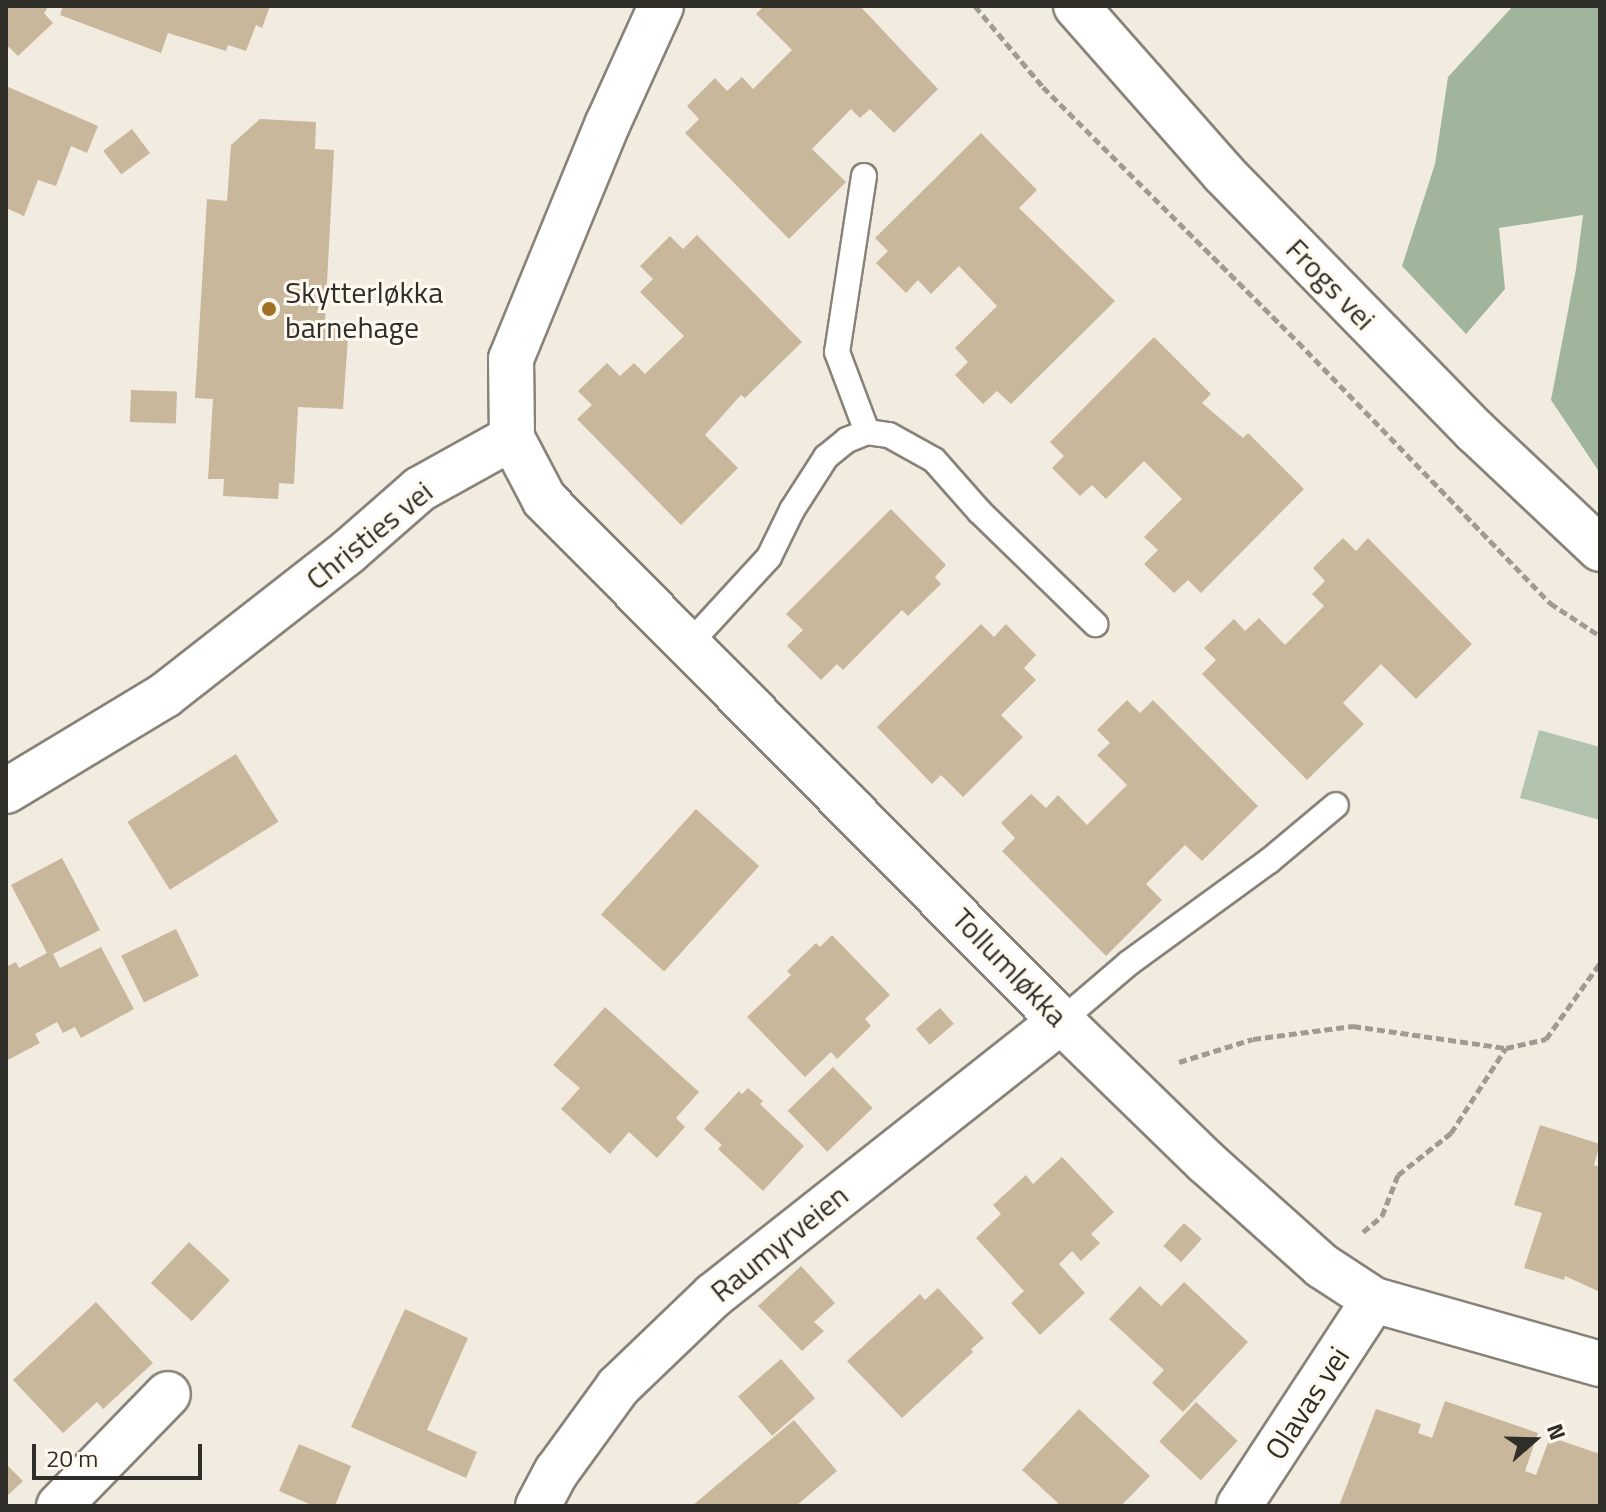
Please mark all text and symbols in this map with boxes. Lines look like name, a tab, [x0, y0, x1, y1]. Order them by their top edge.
street label: Frogs vei	[1279, 231, 1383, 337]
place label: Skytterløkka barnehage	[285, 274, 443, 344]
marker: Skytterløkka barnehage	[260, 300, 278, 318]
street label: Christies vei	[299, 473, 439, 597]
street label: Tollumløkka	[945, 900, 1075, 1034]
street label: Raumyrveien	[703, 1177, 855, 1309]
street label: Olavas vei	[1257, 1340, 1357, 1466]
north arrow	[1494, 1400, 1574, 1480]
text: N	[1538, 1419, 1575, 1445]
scale bar	[36, 1428, 206, 1478]
text: 20 m	[46, 1440, 98, 1476]

